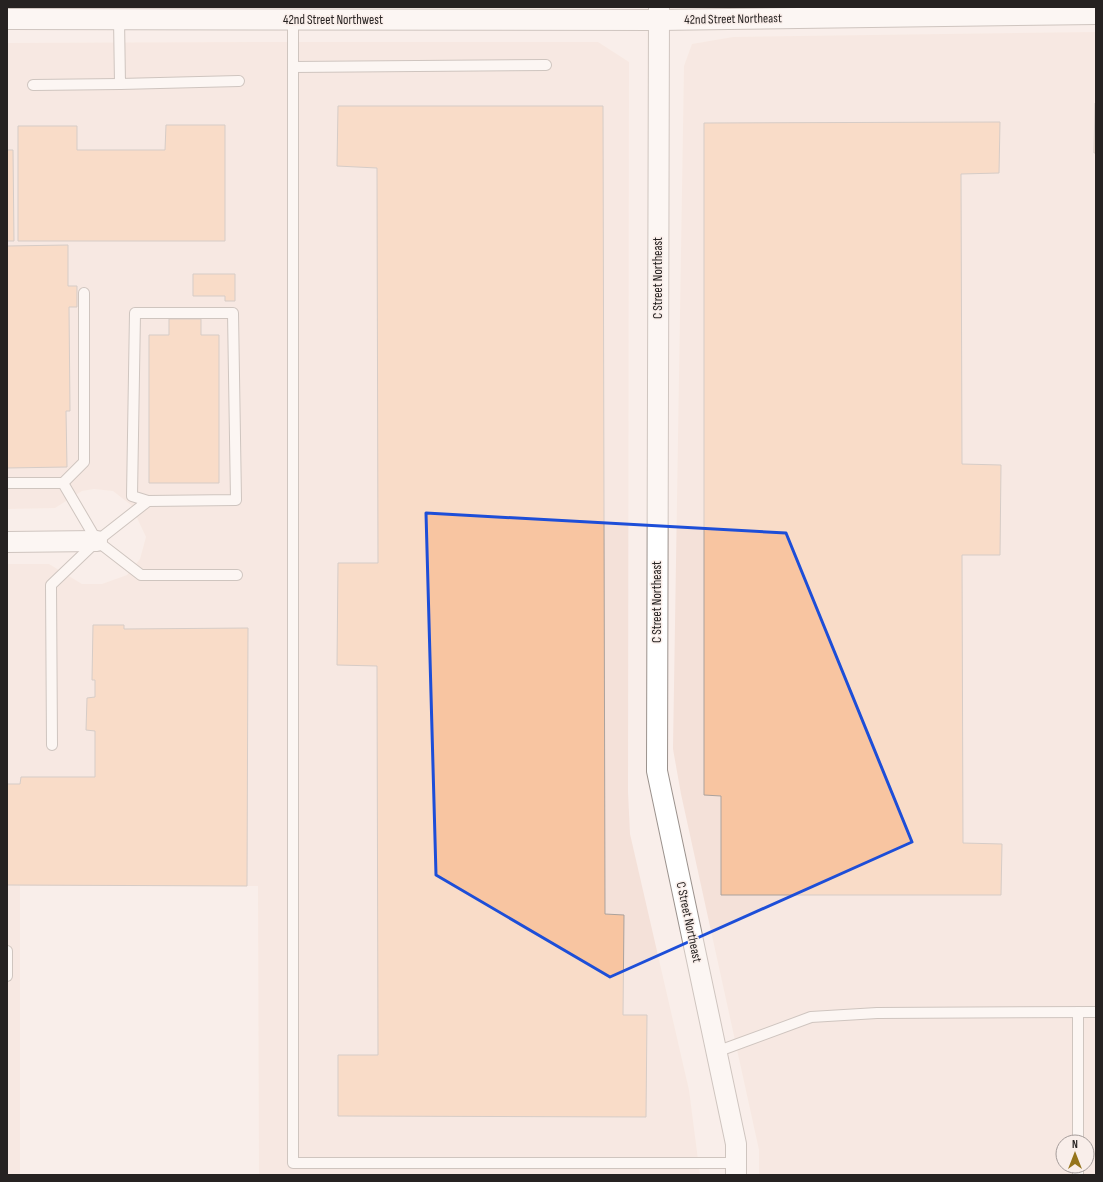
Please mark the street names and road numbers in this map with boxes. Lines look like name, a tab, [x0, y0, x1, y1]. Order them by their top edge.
street label: 42nd Street Northeast	[684, 10, 782, 28]
street label: 42nd Street Northwest	[283, 12, 383, 28]
street label: C Street Northeast	[650, 237, 666, 319]
street label: C Street Northeast	[649, 561, 665, 643]
street label: C Street Northeast	[673, 880, 705, 964]

